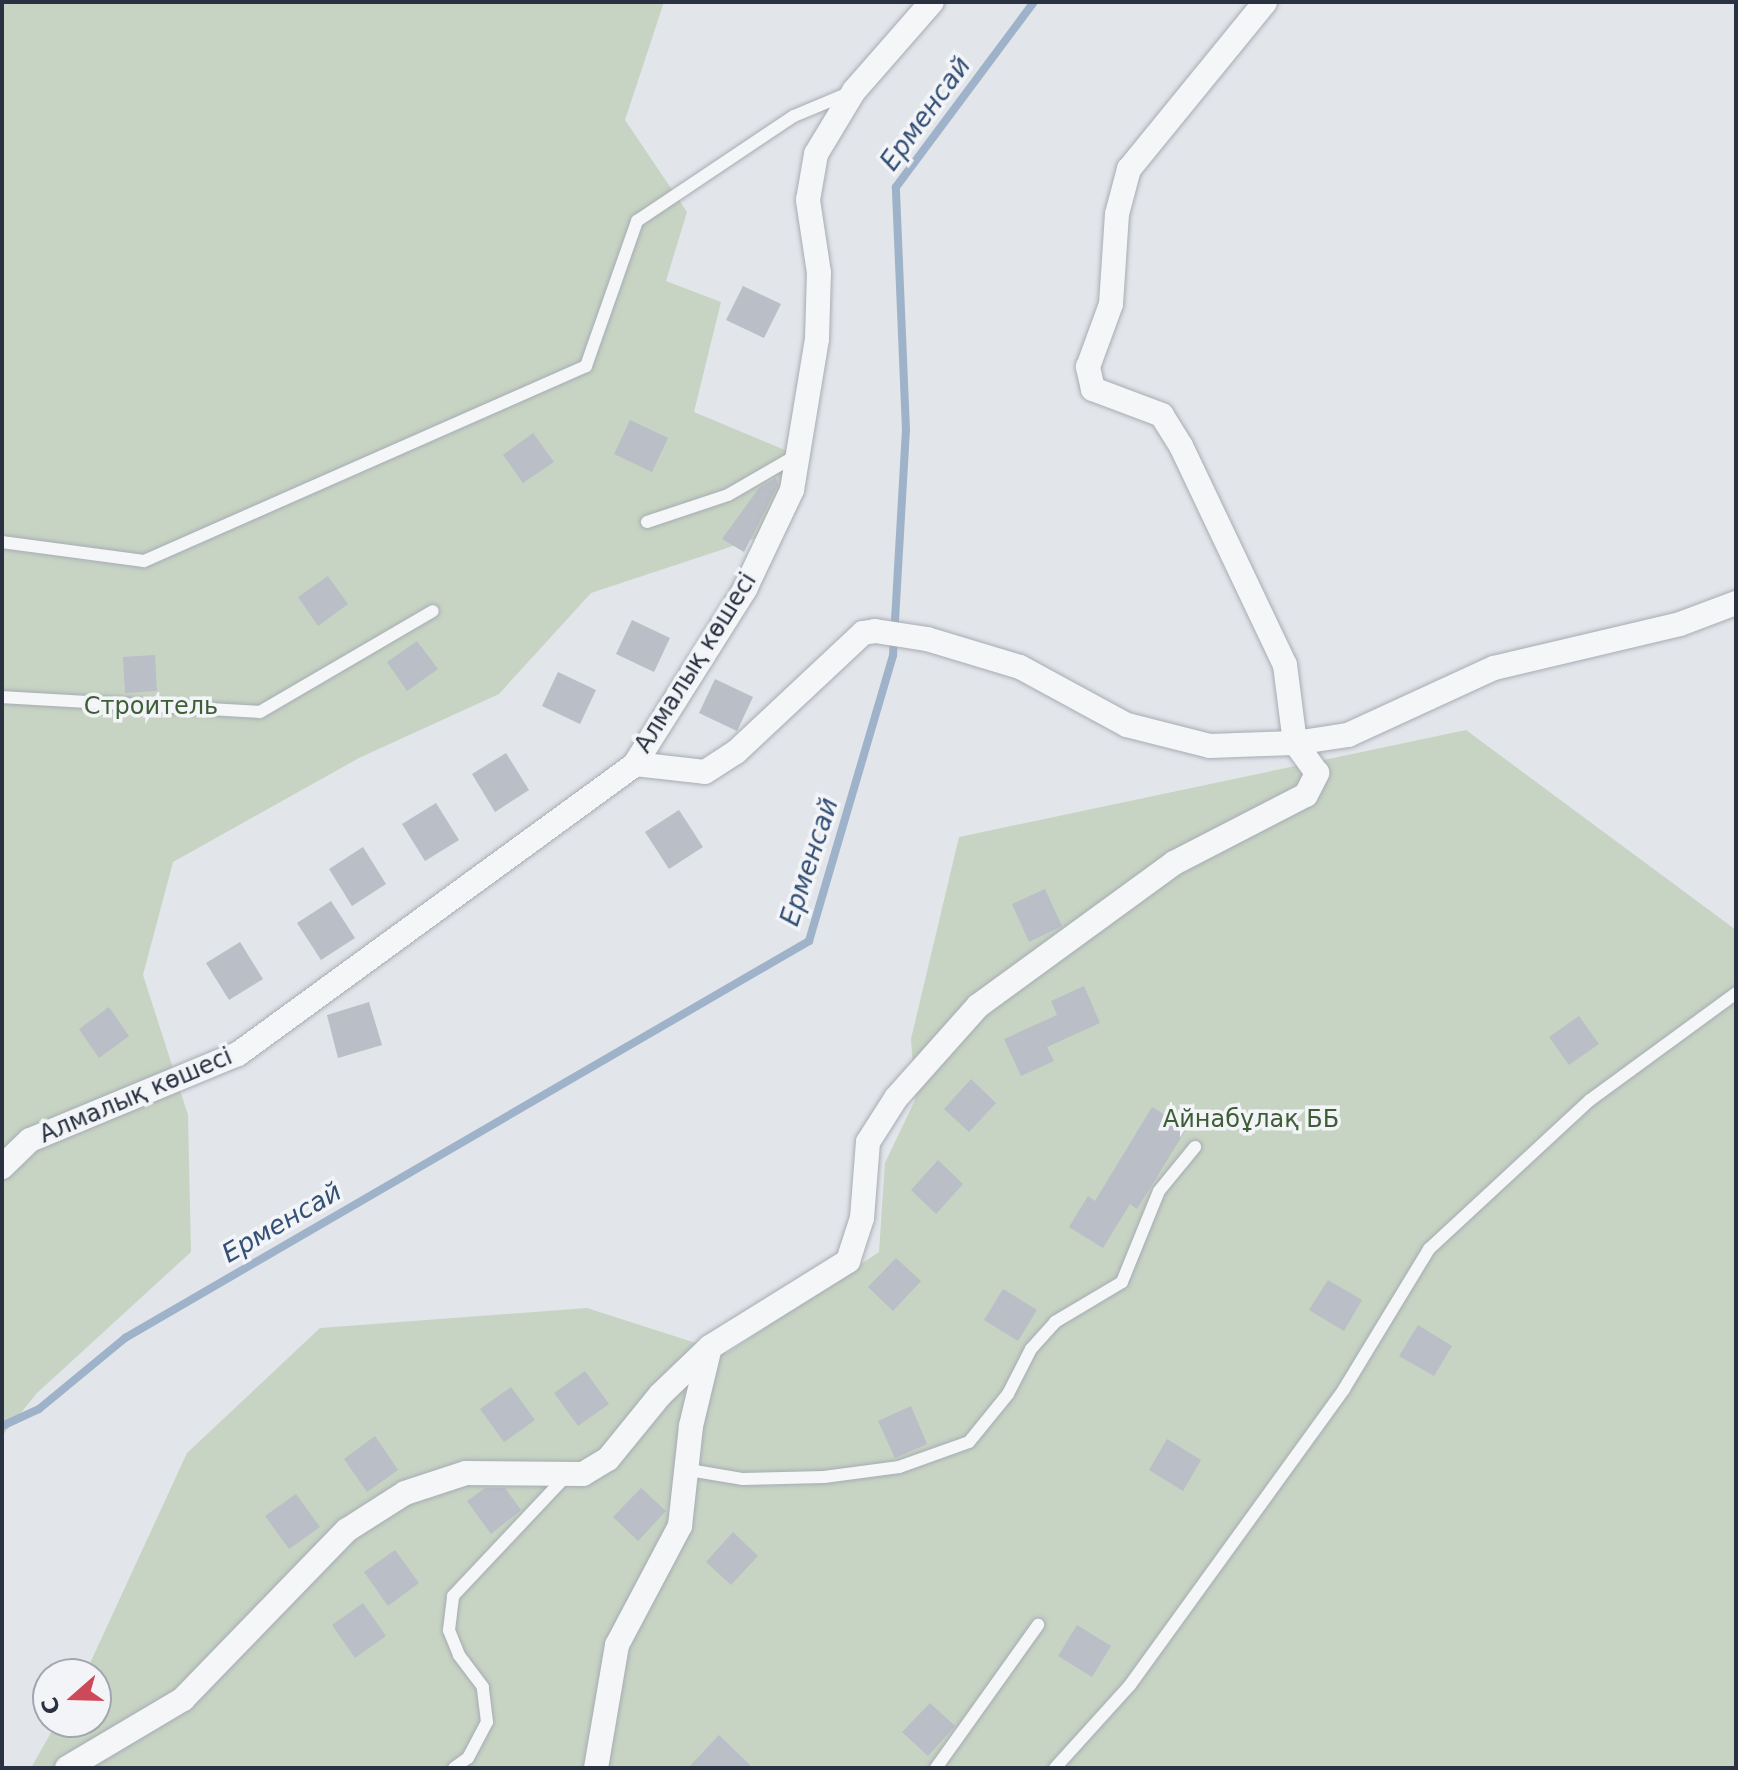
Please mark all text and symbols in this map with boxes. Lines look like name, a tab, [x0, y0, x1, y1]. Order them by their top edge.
water label: Ерменсай	[874, 51, 978, 177]
street label: Алмалық көшесі	[629, 568, 763, 758]
park label: Строитель	[84, 693, 218, 721]
water label: Ерменсай	[775, 794, 845, 930]
street label: Алмалық көшесі	[35, 1042, 237, 1150]
park label: Айнабұлақ ББ	[1163, 1106, 1339, 1134]
water label: Ерменсай	[217, 1176, 347, 1270]
north arrow	[32, 1658, 112, 1738]
text: С	[36, 1694, 65, 1718]

